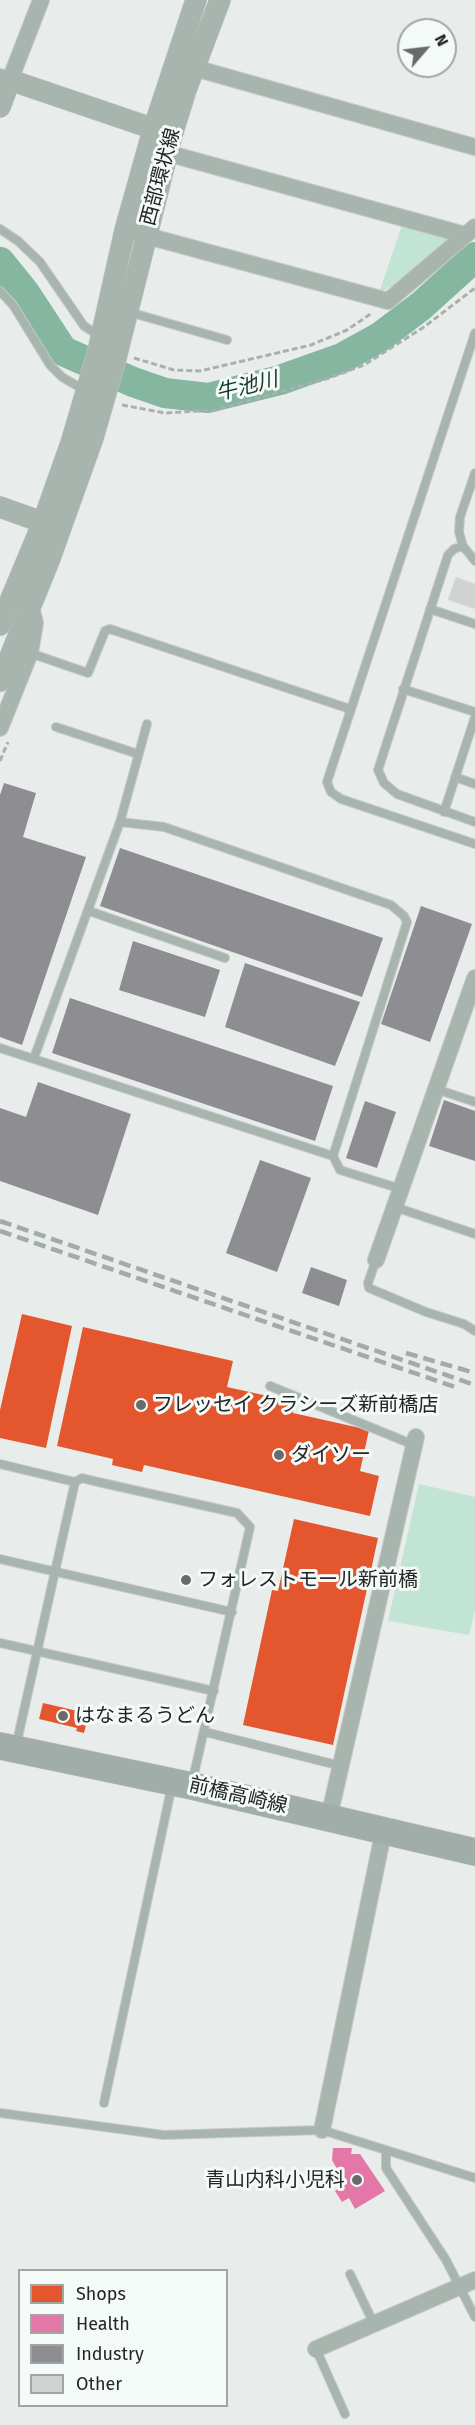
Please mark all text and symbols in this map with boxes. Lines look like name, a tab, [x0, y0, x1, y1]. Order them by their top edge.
north arrow	[397, 18, 457, 78]
text: N	[431, 31, 452, 49]
street label: 西部環状線	[136, 126, 186, 228]
water label: 牛池川	[213, 367, 281, 407]
place label: フレッセイ クラシーズ新前橋店	[153, 1393, 438, 1417]
marker: フレッセイ クラシーズ新前橋店	[134, 1398, 148, 1412]
place label: ダイソー	[291, 1443, 371, 1467]
marker: ダイソー	[272, 1448, 286, 1462]
place label: フォレストモール新前橋	[198, 1568, 418, 1592]
marker: フォレストモール新前橋	[179, 1573, 193, 1587]
place label: はなまるうどん	[75, 1704, 215, 1728]
marker: はなまるうどん	[56, 1709, 70, 1723]
street label: 前橋高崎線	[187, 1773, 289, 1819]
place label: 青山内科小児科	[205, 2168, 345, 2192]
marker: 青山内科小児科	[350, 2173, 364, 2187]
legend	[18, 2269, 228, 2407]
text: Shops	[76, 2283, 126, 2305]
text: Health	[76, 2313, 130, 2335]
text: Industry	[76, 2343, 144, 2365]
text: Other	[76, 2373, 122, 2395]

